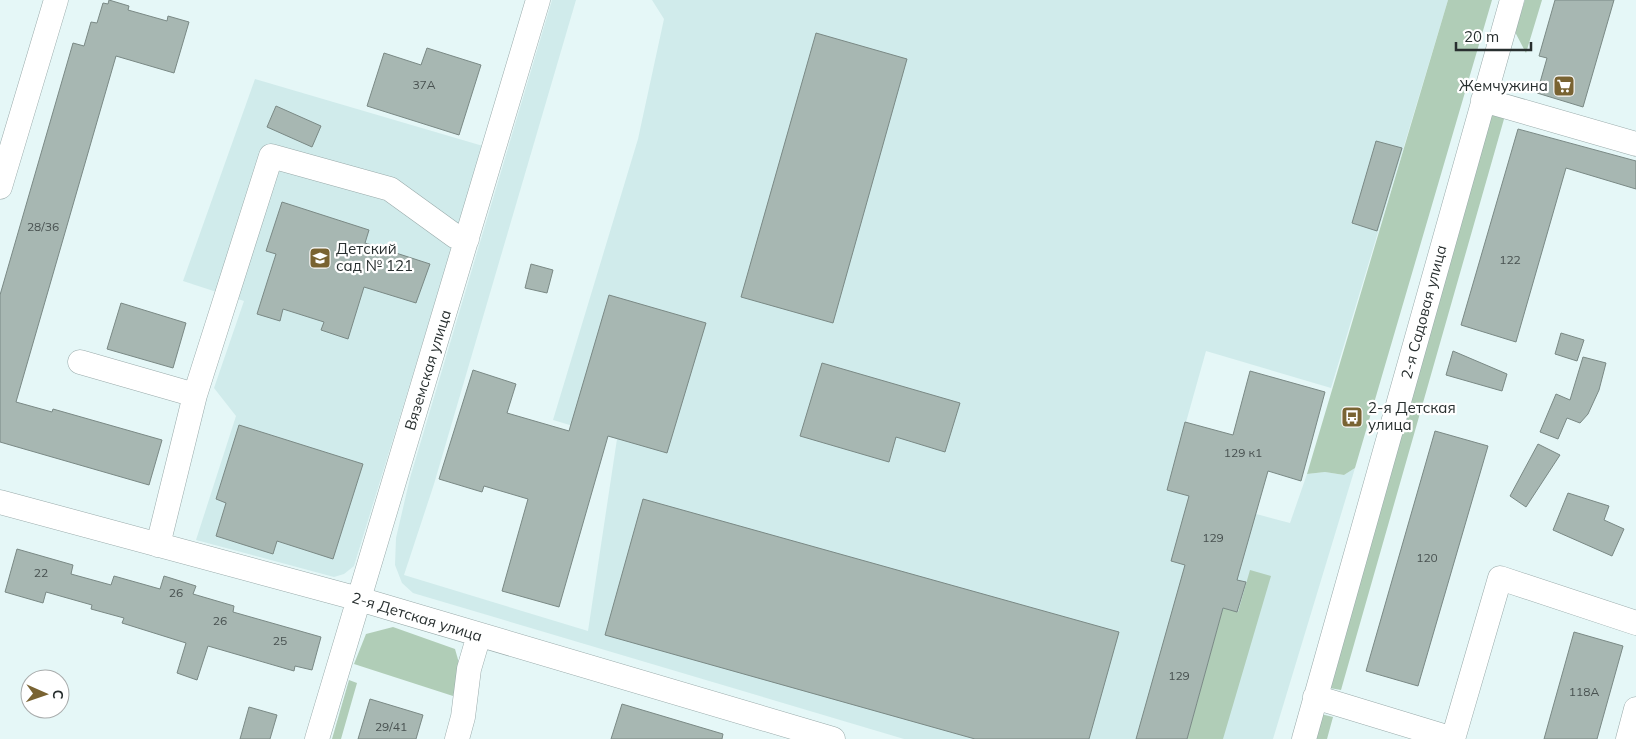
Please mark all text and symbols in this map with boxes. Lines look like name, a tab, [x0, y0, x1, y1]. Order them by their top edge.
scale bar	[1456, 20, 1531, 52]
text: 20 m	[1464, 27, 1499, 46]
supermarket icon: Жемчужина	[1552, 74, 1576, 98]
place label: Жемчужина	[1459, 76, 1548, 95]
house number: 37А	[412, 77, 436, 92]
house number: 28/36	[27, 219, 59, 234]
place label: Детский сад № 121	[336, 239, 413, 275]
street label: 2-я Садовая улица	[1396, 243, 1451, 381]
school or university icon: Детский сад № 121	[308, 246, 332, 270]
house number: 122	[1499, 252, 1521, 267]
street label: Вяземская улица	[400, 307, 455, 432]
place label: 2-я Детская улица	[1368, 398, 1456, 434]
bus stop icon: 2-я Детская улица	[1340, 405, 1364, 429]
house number: 129 к1	[1224, 445, 1262, 460]
house number: 129	[1202, 530, 1224, 545]
house number: 120	[1416, 550, 1438, 565]
house number: 22	[34, 565, 48, 580]
house number: 26	[169, 585, 183, 600]
street label: 2-я Детская улица	[350, 588, 485, 645]
house number: 26	[213, 613, 227, 628]
house number: 25	[273, 633, 287, 648]
house number: 129	[1168, 668, 1190, 683]
north arrow	[20, 669, 70, 719]
house number: 118А	[1569, 684, 1599, 699]
text: С	[49, 689, 67, 700]
house number: 29/41	[375, 719, 407, 734]

